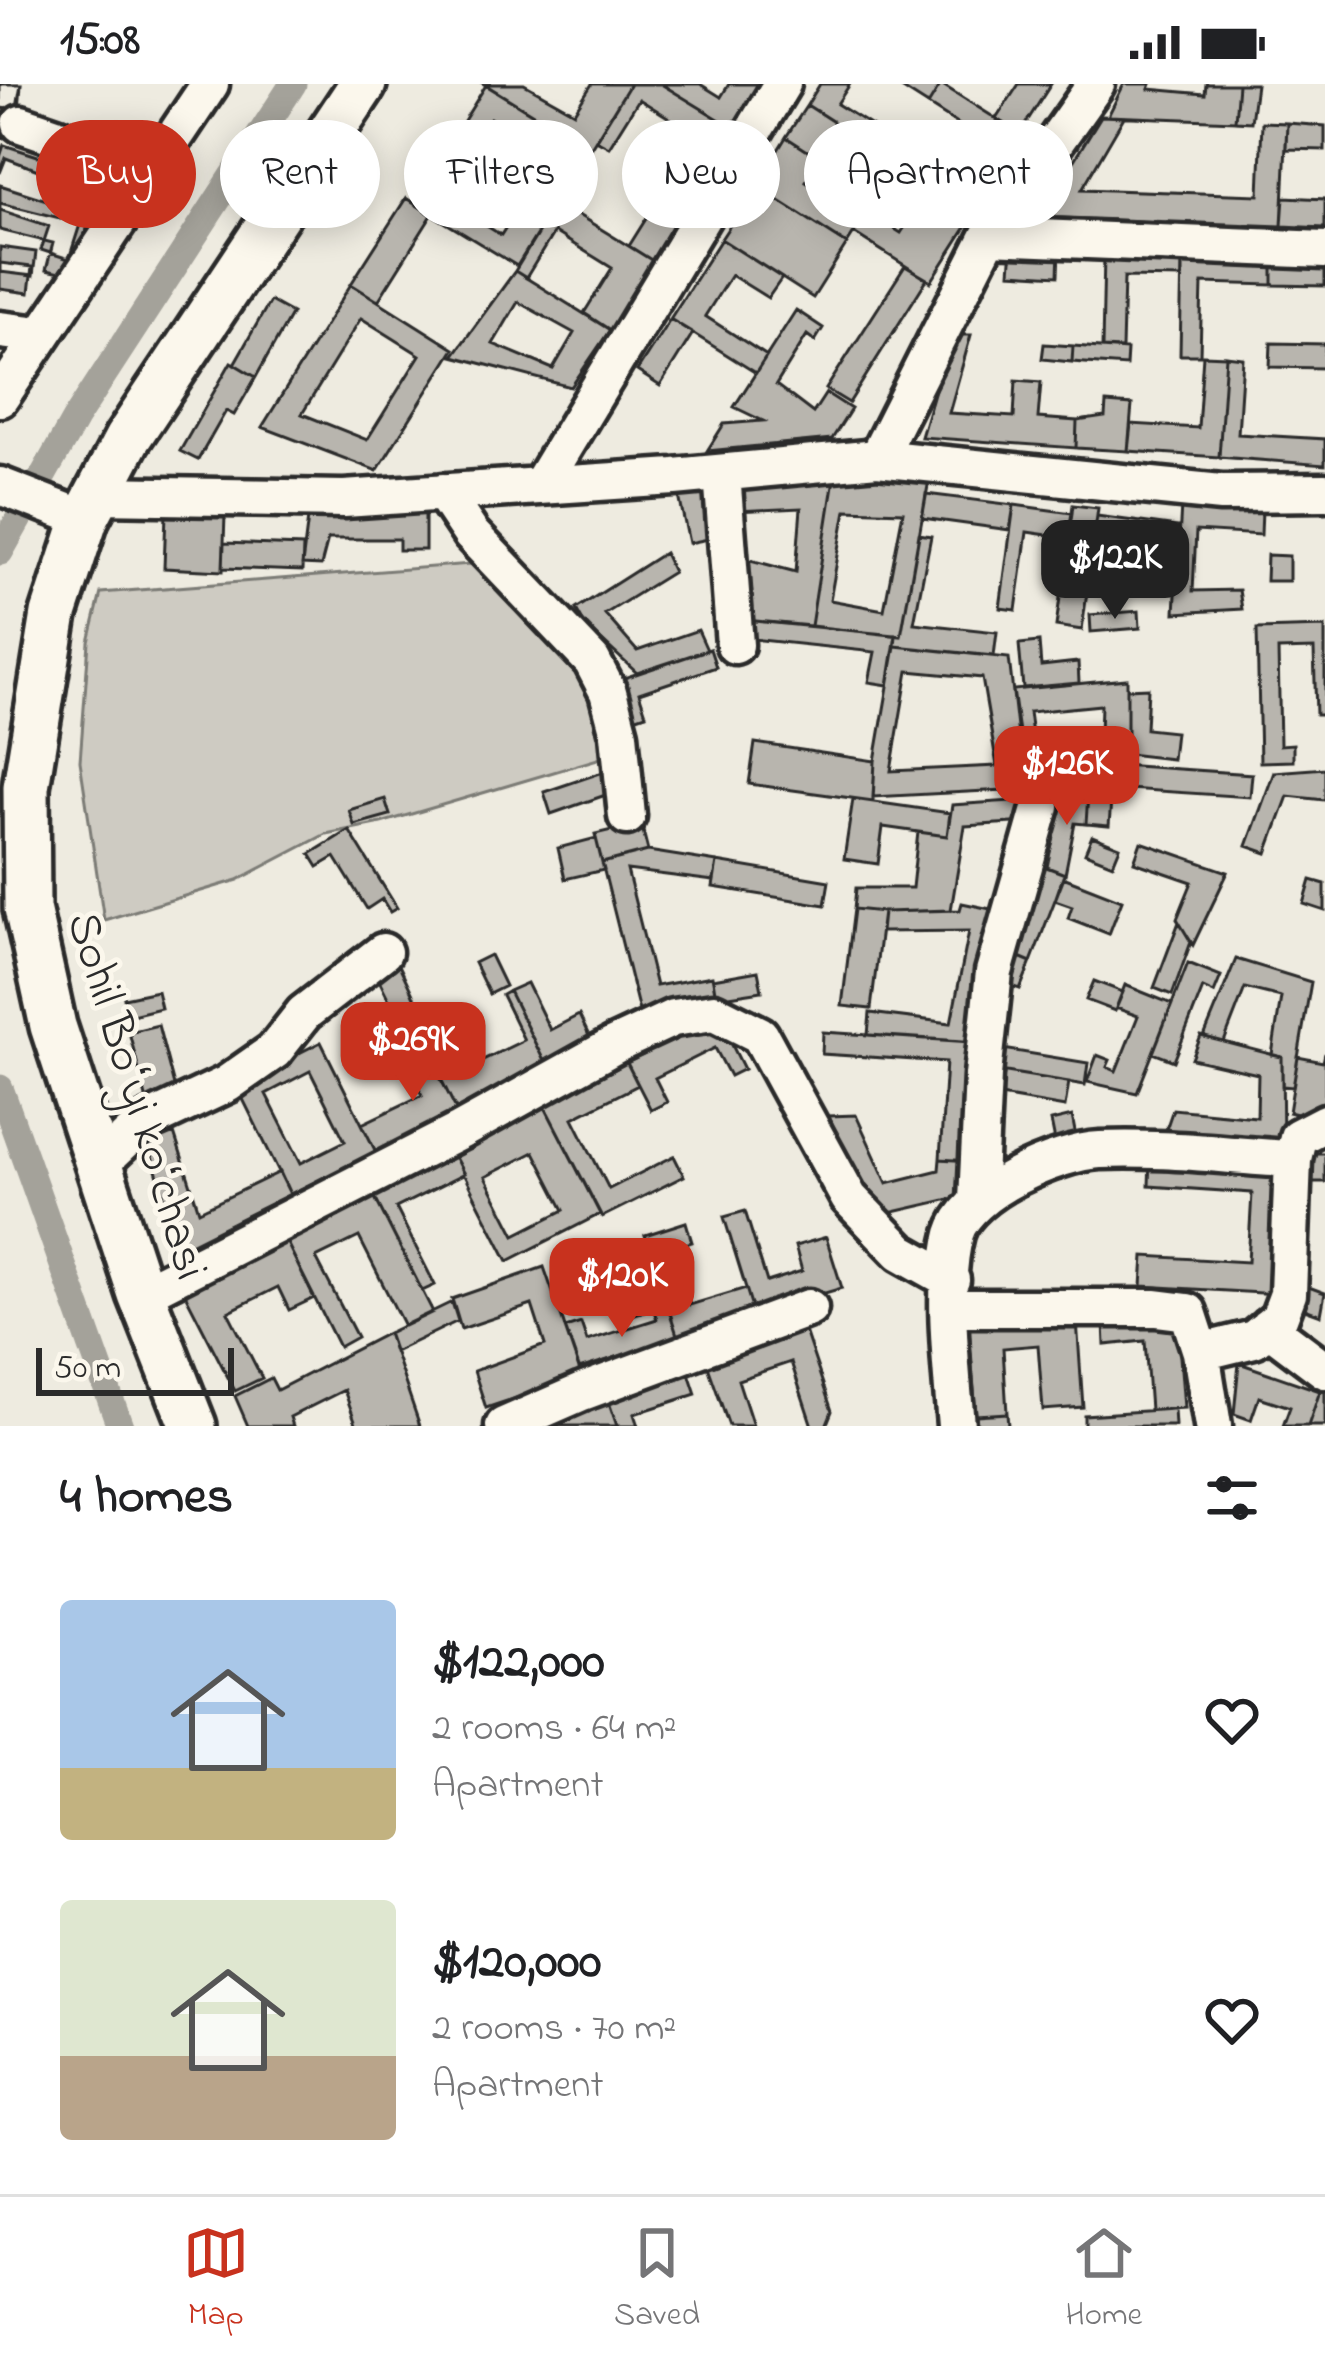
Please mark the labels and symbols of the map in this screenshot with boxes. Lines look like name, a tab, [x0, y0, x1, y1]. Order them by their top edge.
pin: $122K	[1031, 520, 1199, 622]
pin: $126K	[983, 726, 1151, 828]
street label: Sohil Boʻyi koʻchasi	[46, 904, 224, 1289]
pin: $269K	[329, 1002, 497, 1104]
pin: $120K	[538, 1238, 706, 1340]
scale bar	[36, 1342, 234, 1395]

